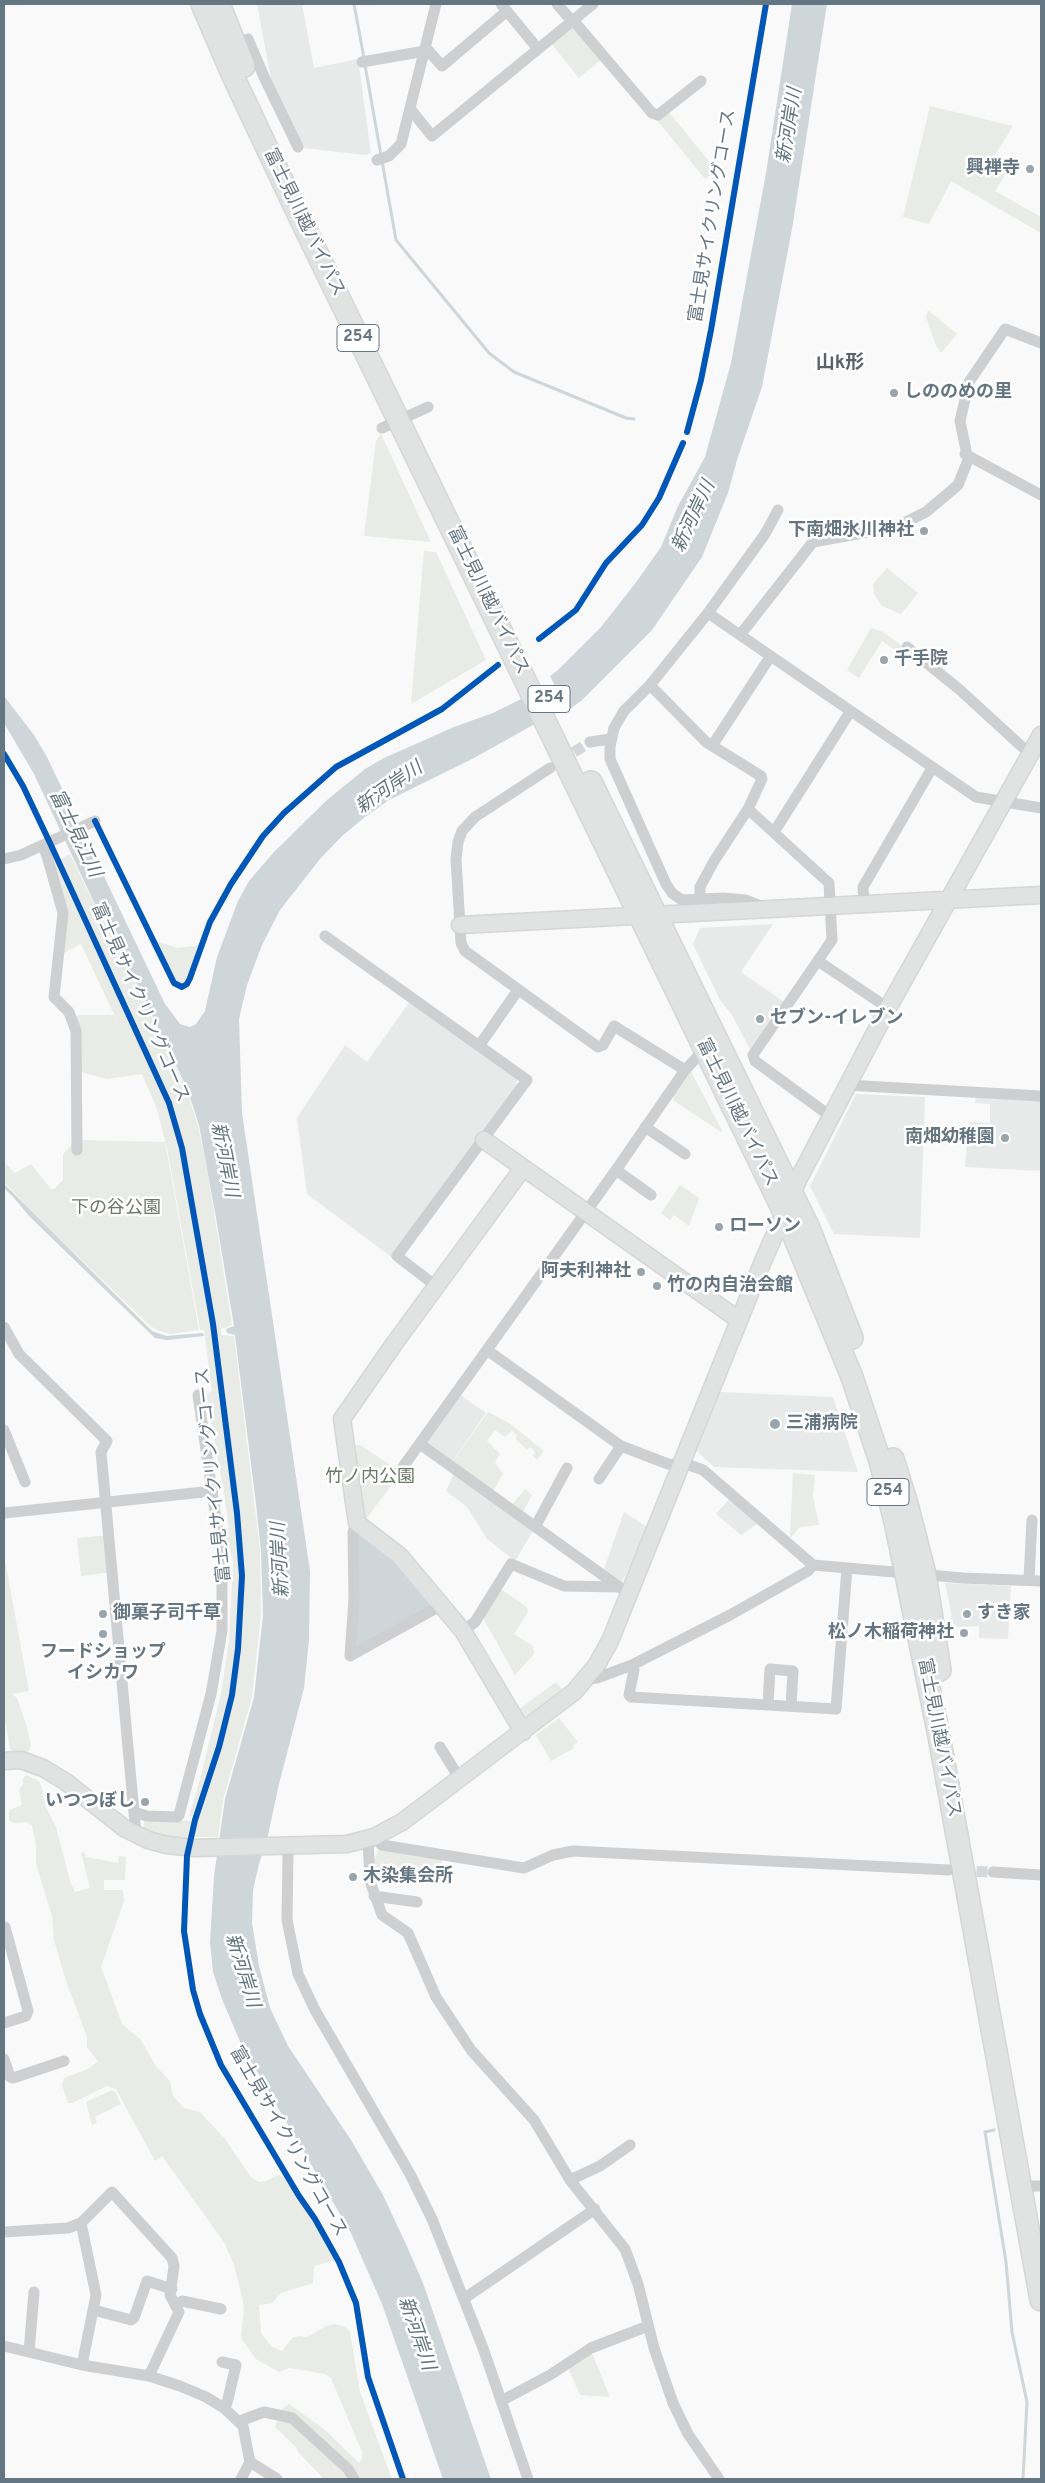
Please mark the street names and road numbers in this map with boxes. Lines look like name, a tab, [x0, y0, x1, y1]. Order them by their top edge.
street label: 富士見サイクリングコース	[686, 108, 742, 324]
street label: 富士見川越バイパス	[258, 145, 348, 301]
road number: 254	[337, 324, 379, 352]
street label: 富士見川越バイパス	[442, 523, 532, 679]
road number: 254	[528, 686, 570, 712]
street label: 富士見サイクリングコース	[85, 900, 193, 1106]
street label: 富士見川越バイパス	[691, 1035, 781, 1191]
street label: 富士見サイクリングコース	[193, 1366, 237, 1584]
road number: 254	[867, 1478, 909, 1505]
street label: 富士見川越バイパス	[912, 1656, 964, 1820]
street label: 富士見サイクリングコース	[224, 2043, 350, 2241]

